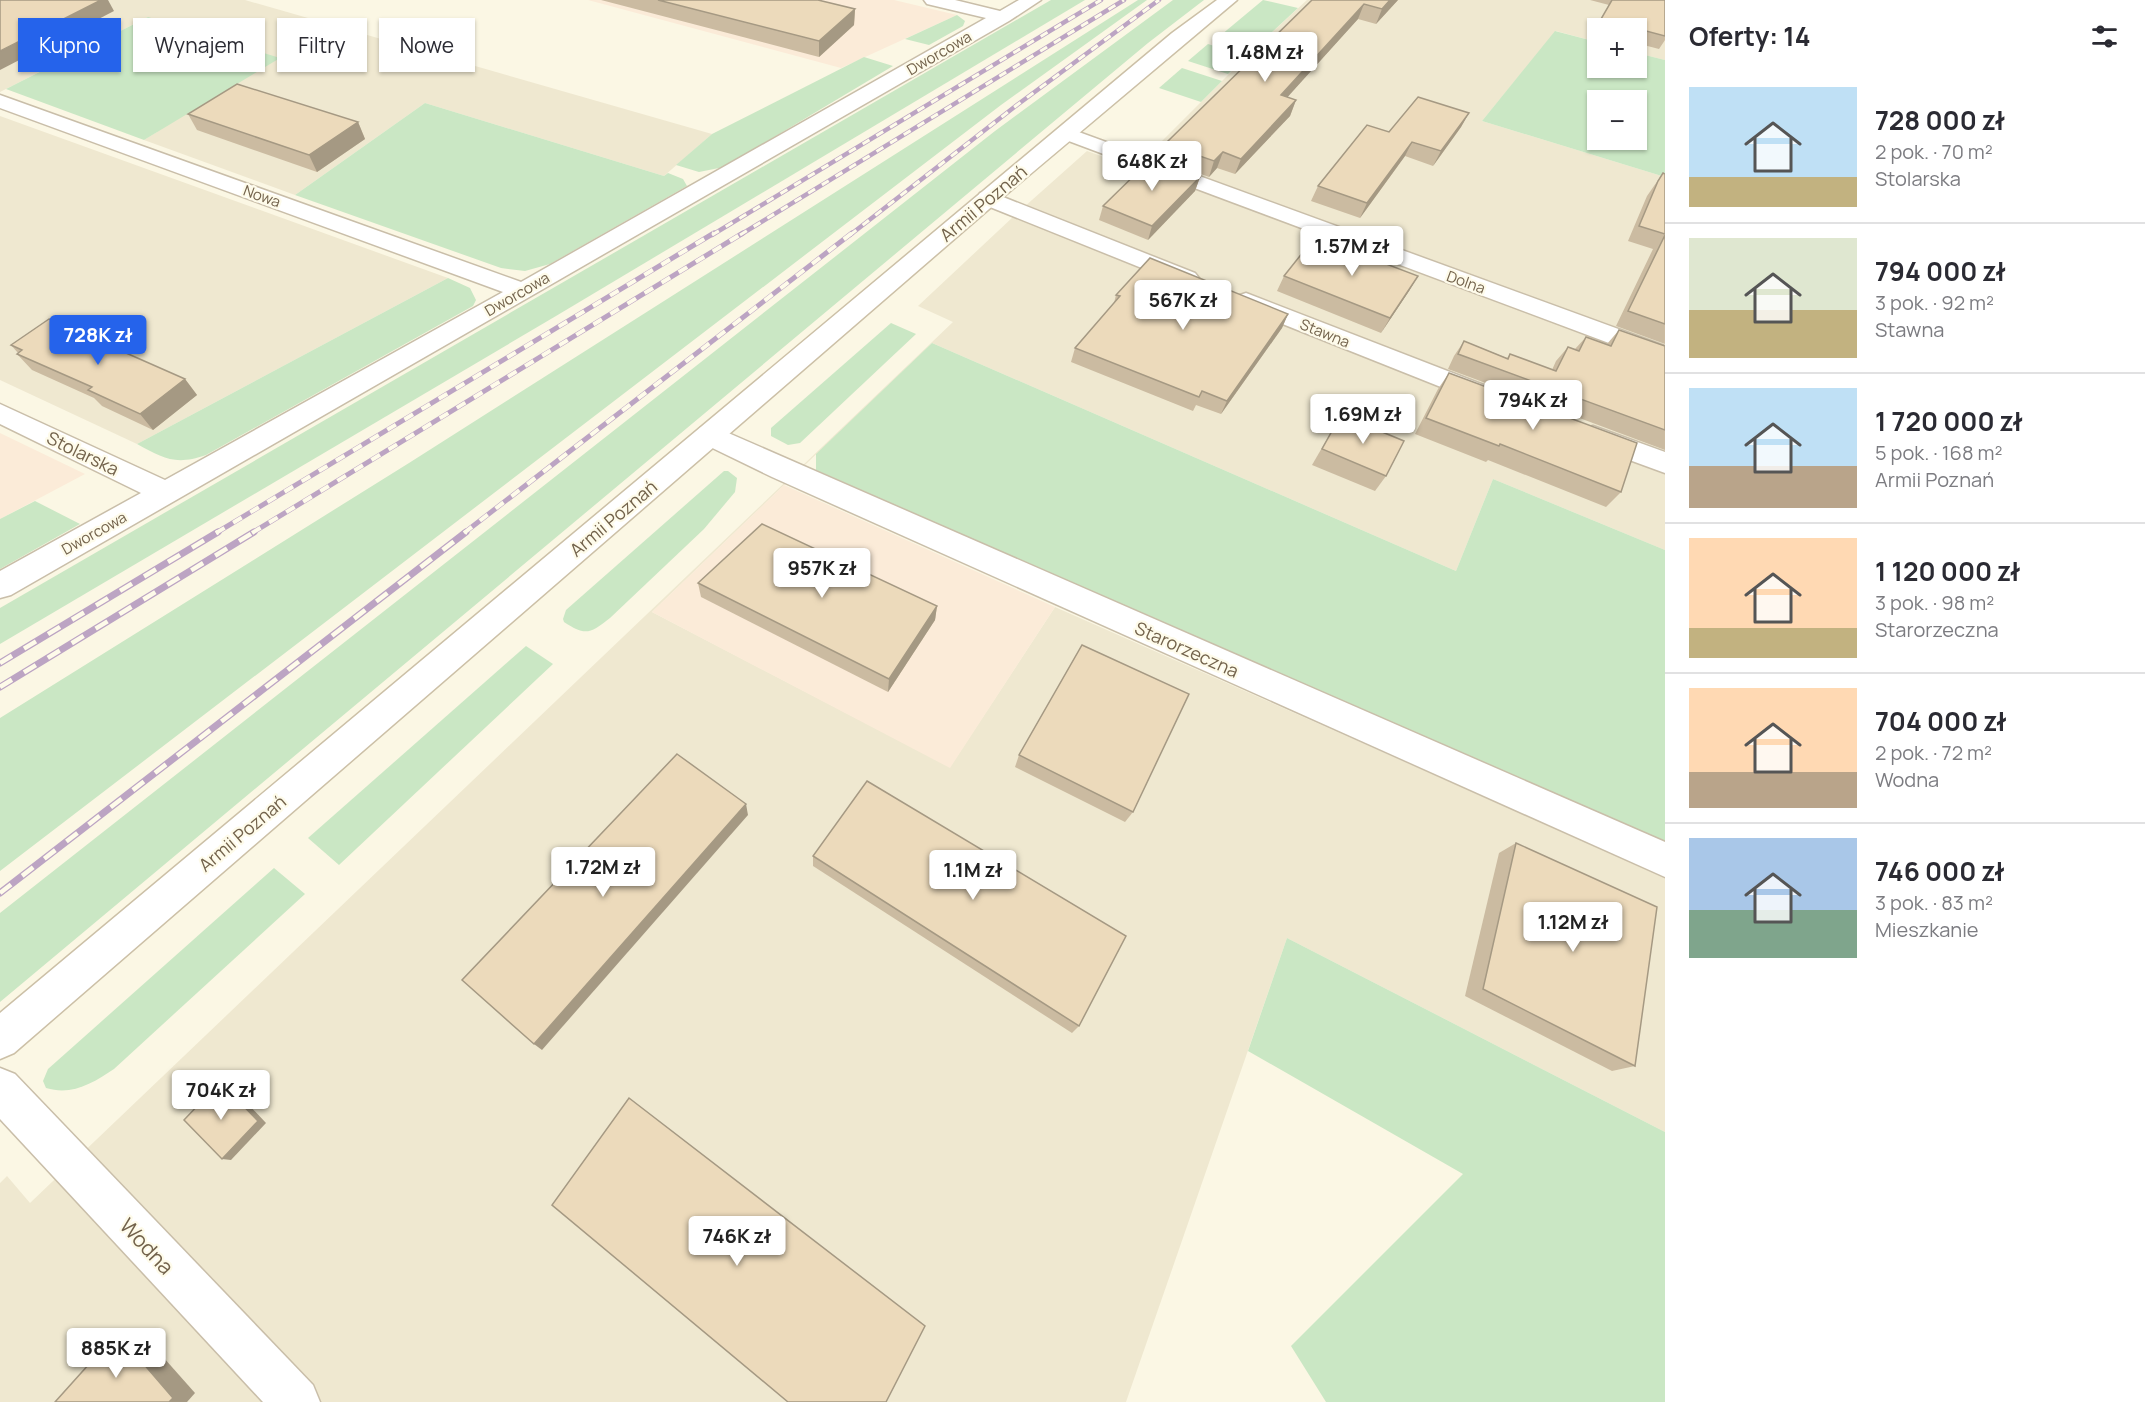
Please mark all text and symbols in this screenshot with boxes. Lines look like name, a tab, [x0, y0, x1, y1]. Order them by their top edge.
chip: Kupno	[18, 18, 121, 72]
chip: Wynajem	[133, 18, 265, 72]
chip: Filtry	[277, 18, 367, 72]
chip: Nowe	[379, 18, 475, 72]
map controls	[1587, 18, 1647, 150]
button: +	[1587, 18, 1647, 78]
text: Oferty: 14	[1689, 18, 1811, 54]
icon: filters	[2088, 20, 2121, 53]
street label: Dworcowa	[903, 26, 975, 80]
pin: 1.48M zł	[1203, 32, 1327, 83]
text: 1.48M zł	[1226, 38, 1304, 65]
button: −	[1587, 90, 1647, 150]
text: 728 000 zł	[1875, 102, 2005, 138]
icon: home	[1737, 111, 1809, 183]
text: 2 pok. · 70 m²	[1875, 138, 1993, 165]
pin: 648K zł	[1097, 141, 1207, 192]
text: 648K zł	[1116, 147, 1188, 174]
street label: Armii Poznań	[934, 159, 1032, 247]
text: Stolarska	[1875, 165, 1961, 192]
street label: Nowa	[240, 180, 284, 212]
pin: 1.57M zł	[1290, 226, 1414, 277]
text: 1.57M zł	[1314, 232, 1390, 259]
text: 794 000 zł	[1875, 253, 2006, 289]
icon: home	[1737, 262, 1809, 334]
street label: Dolna	[1444, 265, 1488, 299]
street label: Dworcowa	[481, 267, 553, 321]
pin: 567K zł	[1128, 280, 1238, 331]
text: 567K zł	[1148, 286, 1218, 313]
text: 3 pok. · 92 m²	[1875, 289, 1994, 316]
street label: Stawna	[1297, 314, 1353, 352]
pin: 728K zł	[43, 315, 153, 366]
text: Stawna	[1875, 316, 1944, 343]
text: 728K zł	[63, 321, 133, 348]
pin: 794K zł	[1478, 380, 1588, 431]
text: 794K zł	[1498, 386, 1568, 413]
pin: 1.69M zł	[1301, 394, 1425, 445]
text: 1.69M zł	[1324, 400, 1402, 427]
text: 1 720 000 zł	[1875, 403, 2023, 439]
icon: home	[1737, 412, 1809, 484]
street label: Stolarska	[43, 425, 123, 481]
text: 5 pok. · 168 m²	[1875, 439, 2003, 466]
text: Armii Poznań	[1875, 466, 1994, 493]
street label: Armii Poznań	[564, 474, 662, 562]
street label: Dworcowa	[58, 506, 130, 560]
pin: 957K zł	[767, 548, 877, 599]
text: 1 120 000 zł	[1875, 553, 2020, 589]
text: 957K zł	[787, 554, 857, 581]
icon: home	[1737, 562, 1809, 634]
text: 3 pok. · 98 m²	[1875, 589, 1994, 616]
street label: Starorzeczna	[1131, 615, 1243, 683]
text: Starorzeczna	[1875, 616, 1999, 643]
text: 704 000 zł	[1875, 703, 2007, 739]
icon: home	[1737, 712, 1809, 784]
text: 2 pok. · 72 m²	[1875, 739, 1992, 766]
text: Wodna	[1875, 766, 1939, 793]
street label: Armii Poznań	[193, 789, 291, 877]
pin: 1.72M zł	[541, 847, 665, 898]
pin: 1.1M zł	[918, 850, 1028, 901]
text: 1.72M zł	[565, 853, 641, 880]
text: 746 000 zł	[1875, 853, 2005, 889]
text: 1.1M zł	[943, 856, 1003, 883]
icon: home	[1737, 862, 1809, 934]
text: 3 pok. · 83 m²	[1875, 889, 1993, 916]
pin: 1.12M zł	[1511, 902, 1635, 953]
text: 1.12M zł	[1537, 908, 1609, 935]
text: Mieszkanie	[1875, 916, 1979, 943]
pin: 704K zł	[166, 1070, 276, 1121]
text: 704K zł	[186, 1076, 256, 1103]
street label: Wodna	[114, 1212, 180, 1280]
pin: 746K zł	[682, 1216, 792, 1267]
text: 746K zł	[703, 1222, 771, 1249]
pin: 885K zł	[61, 1328, 171, 1379]
text: 885K zł	[81, 1334, 151, 1361]

